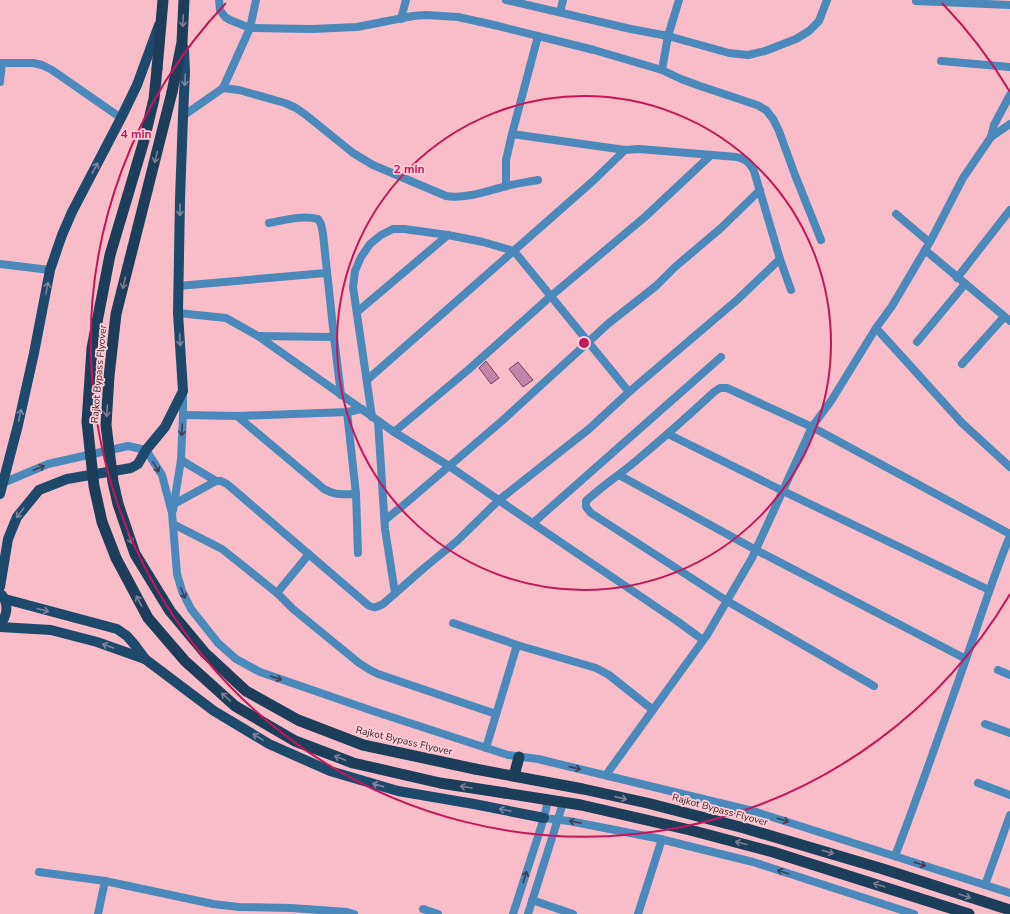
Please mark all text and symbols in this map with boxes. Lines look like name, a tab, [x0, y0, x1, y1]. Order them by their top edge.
one-way arrow	[179, 14, 186, 27]
one-way arrow	[181, 73, 188, 86]
text: 4 min	[120, 126, 152, 142]
one-way arrow	[151, 150, 159, 163]
text: 2 min	[393, 161, 425, 177]
one-way arrow	[92, 162, 99, 174]
one-way arrow	[176, 203, 184, 216]
one-way arrow	[120, 276, 127, 289]
one-way arrow	[43, 282, 51, 295]
street label: Rajkot Bypass Flyover	[88, 324, 110, 424]
one-way arrow	[176, 333, 183, 346]
centre of rings	[577, 336, 591, 350]
one-way arrow	[103, 404, 110, 417]
one-way arrow	[16, 409, 24, 422]
one-way arrow	[179, 423, 186, 436]
one-way arrow	[153, 461, 161, 473]
one-way arrow	[33, 464, 45, 471]
one-way arrow	[16, 508, 25, 519]
one-way arrow	[126, 532, 134, 544]
one-way arrow	[180, 586, 188, 598]
one-way arrow	[135, 595, 143, 607]
one-way arrow	[36, 606, 49, 614]
one-way arrow	[102, 642, 115, 649]
one-way arrow	[269, 675, 282, 682]
one-way arrow	[220, 693, 231, 702]
street label: Rajkot Bypass Flyover	[354, 723, 454, 759]
one-way arrow	[252, 733, 263, 742]
one-way arrow	[334, 754, 346, 762]
one-way arrow	[569, 765, 582, 773]
one-way arrow	[371, 781, 384, 788]
one-way arrow	[460, 783, 473, 791]
street label: Rajkot Bypass Flyover	[670, 790, 770, 830]
one-way arrow	[614, 794, 627, 802]
one-way arrow	[499, 806, 512, 814]
one-way arrow	[776, 817, 789, 824]
one-way arrow	[569, 818, 582, 826]
one-way arrow	[735, 839, 748, 847]
one-way arrow	[821, 849, 834, 857]
one-way arrow	[914, 861, 927, 868]
one-way arrow	[777, 868, 790, 875]
one-way arrow	[521, 871, 529, 883]
one-way arrow	[872, 881, 885, 888]
one-way arrow	[959, 892, 971, 900]

